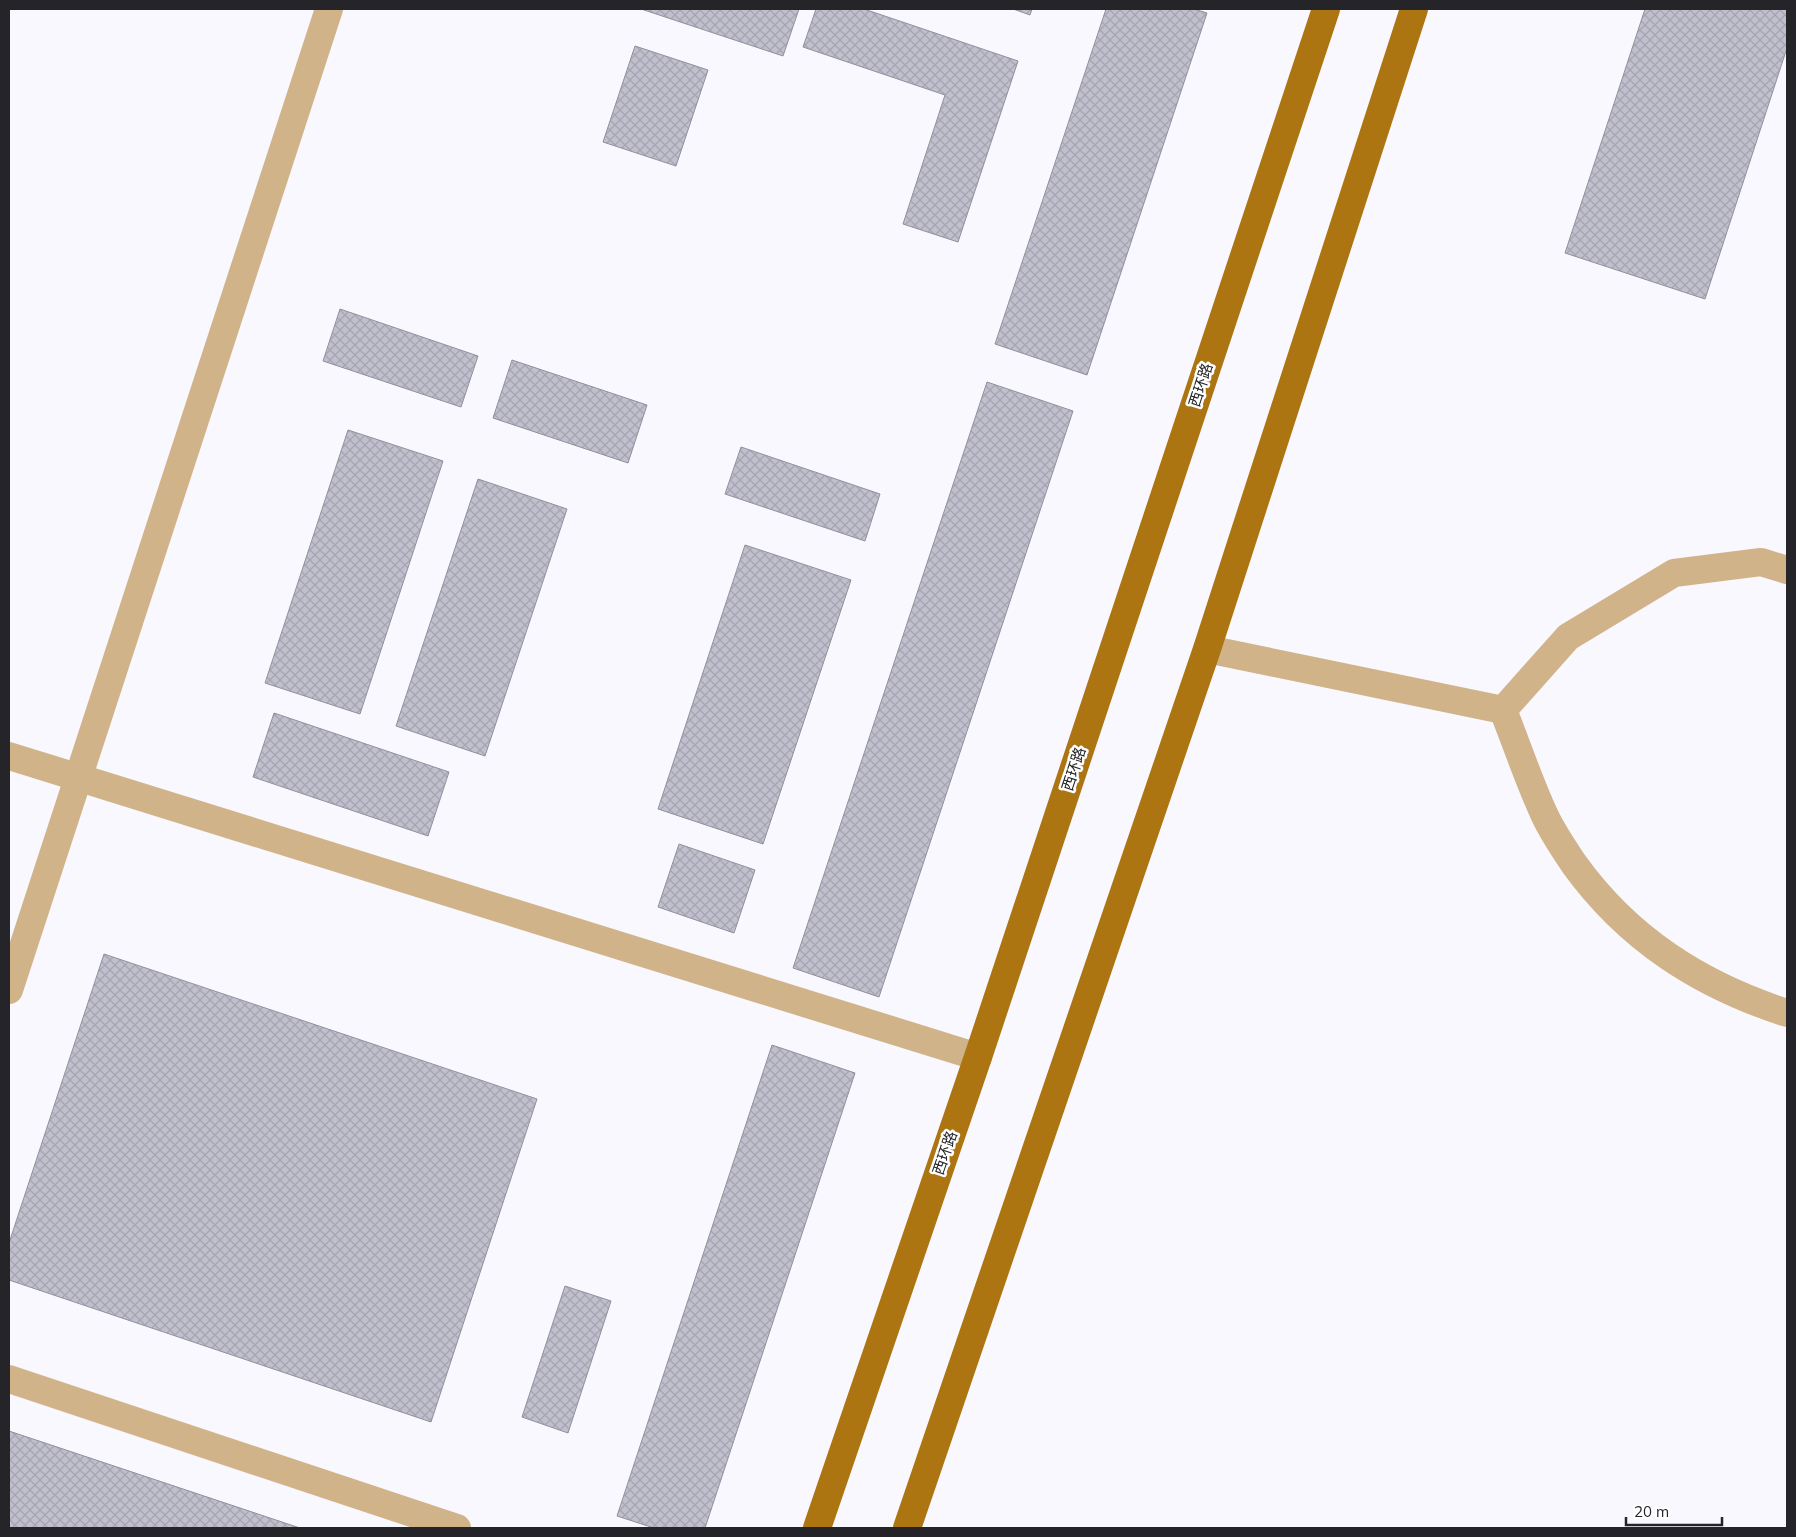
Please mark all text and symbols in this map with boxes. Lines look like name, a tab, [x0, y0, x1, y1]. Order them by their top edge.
street label: 西环路	[1185, 361, 1217, 409]
street label: 西环路	[1058, 745, 1090, 793]
street label: 西环路	[928, 1128, 961, 1177]
scale bar	[1626, 1494, 1722, 1526]
text: 20 m	[1634, 1502, 1669, 1521]

